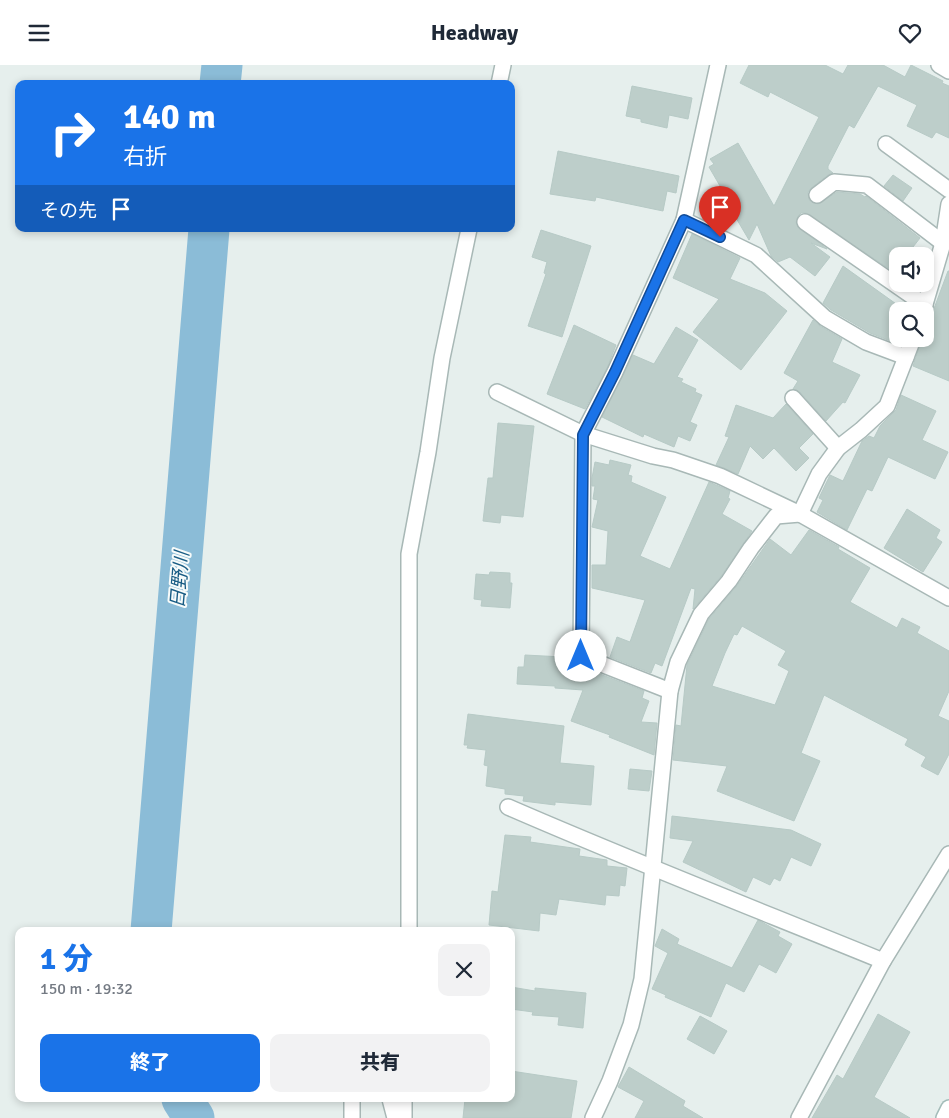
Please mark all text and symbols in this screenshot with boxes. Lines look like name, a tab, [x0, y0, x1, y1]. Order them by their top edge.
icon: menu	[25, 19, 53, 47]
text: Headway	[431, 19, 518, 46]
icon: heart	[896, 19, 924, 47]
text: 140 m	[123, 95, 216, 138]
icon: right	[40, 100, 105, 165]
text: 右折	[123, 143, 167, 170]
pin	[699, 186, 741, 237]
icon: arrive	[706, 193, 734, 221]
icon: arrive	[107, 195, 135, 223]
text: その先	[40, 199, 97, 223]
map controls	[889, 247, 934, 347]
button: sound	[889, 247, 934, 292]
button: search	[889, 302, 934, 347]
water label: 日野川	[166, 549, 195, 609]
position arrow	[554, 629, 606, 681]
text: 1 分	[40, 941, 93, 978]
button: close	[438, 944, 490, 996]
text: 150 m · 19:32	[40, 979, 133, 999]
button: 終了	[40, 1034, 260, 1092]
button: 共有	[270, 1034, 490, 1092]

